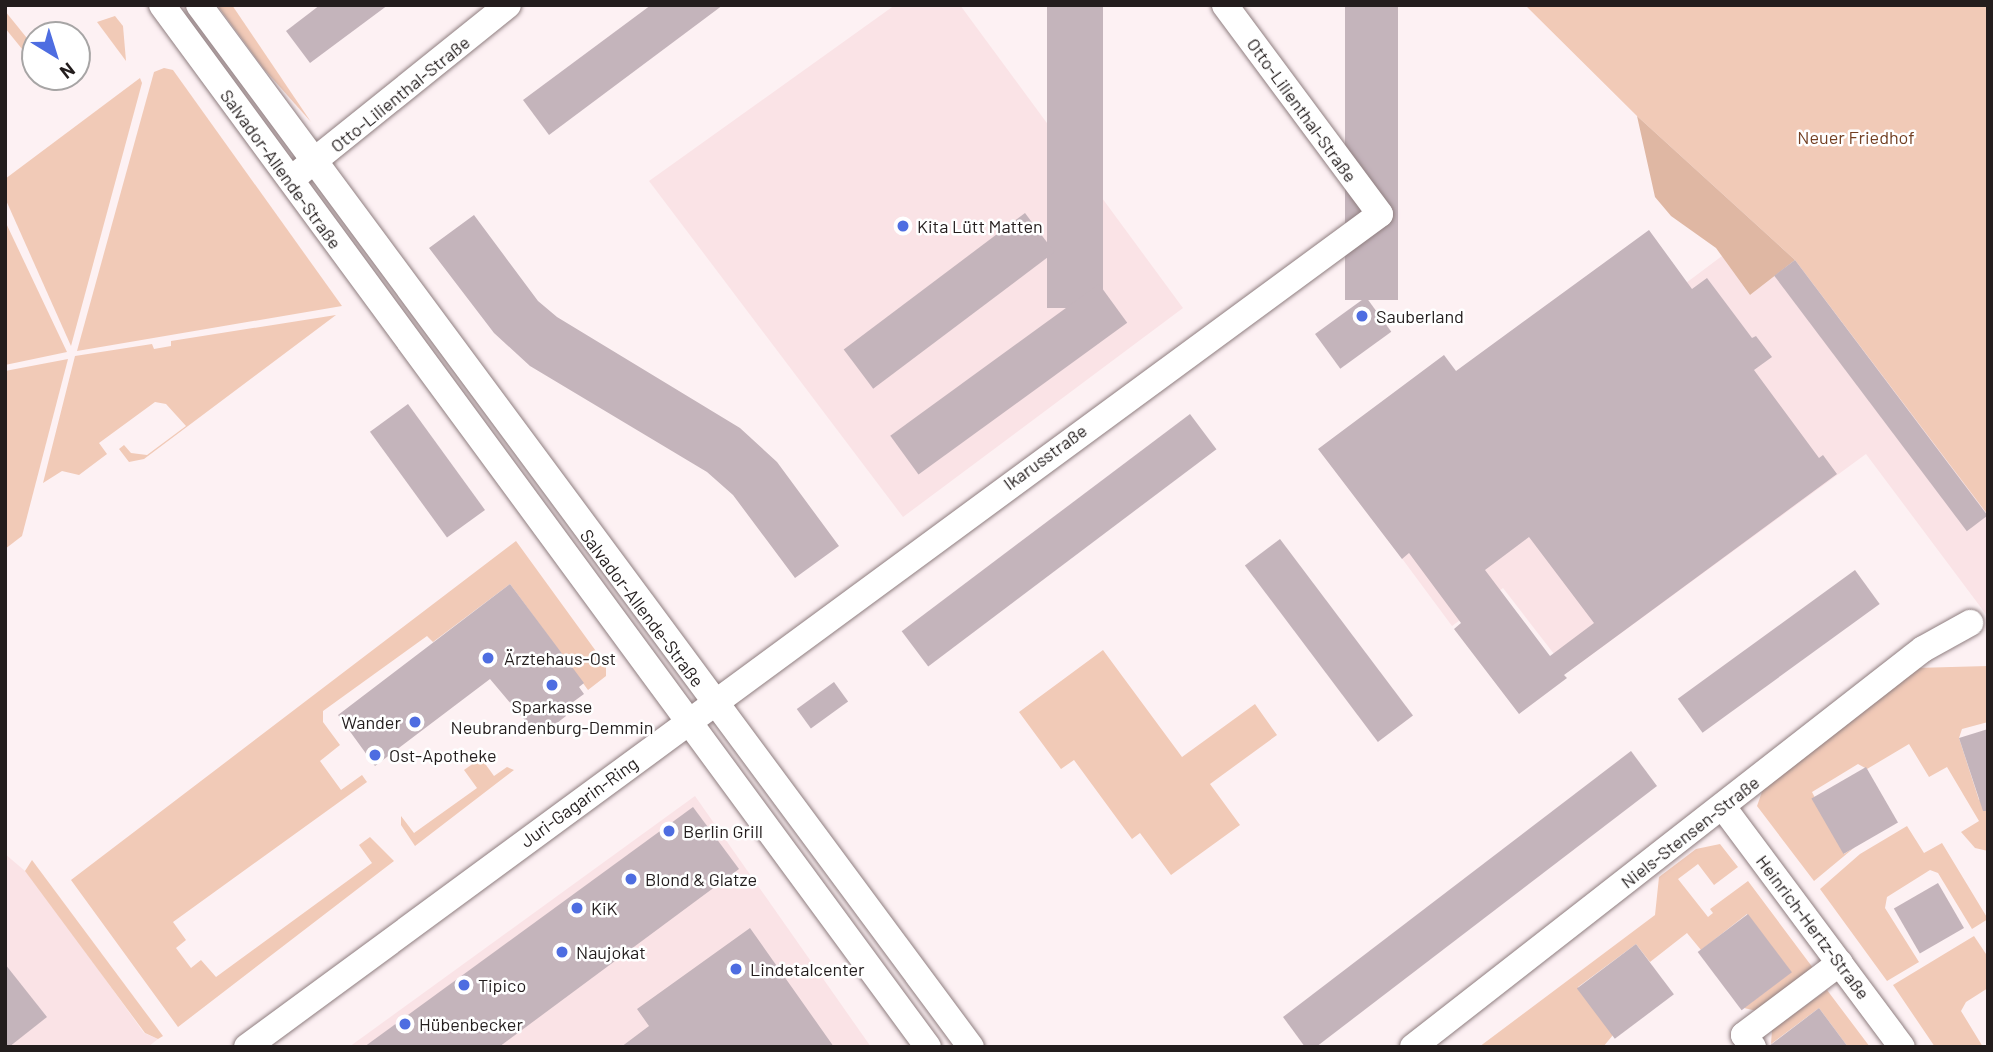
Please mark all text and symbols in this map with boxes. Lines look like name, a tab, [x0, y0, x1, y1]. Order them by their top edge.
north arrow	[21, 21, 91, 91]
street label: Otto-Lilienthal-Straße	[326, 31, 474, 157]
street label: Otto-Lilienthal-Straße	[1242, 34, 1362, 186]
text: N	[56, 58, 80, 84]
street label: Salvador-Allende-Straße	[216, 85, 346, 253]
park label: Neuer Friedhof	[1797, 126, 1915, 148]
place label: Kita Lütt Matten	[917, 215, 1043, 237]
marker: Kita Lütt Matten	[895, 218, 911, 234]
place label: Sauberland	[1376, 305, 1464, 327]
marker: Sauberland	[1354, 308, 1370, 324]
street label: Ikarusstraße	[999, 420, 1091, 494]
street label: Salvador-Allende-Straße	[576, 525, 708, 691]
place label: Ärztehaus-Ost	[504, 647, 616, 669]
marker: Ärztehaus-Ost	[478, 648, 498, 668]
marker: Sparkasse Neubrandenburg-Demmin	[544, 677, 560, 693]
place label: Sparkasse Neubrandenburg-Demmin	[451, 696, 653, 738]
place label: Wander	[341, 711, 401, 733]
marker: Wander	[407, 714, 423, 730]
place label: Ost-Apotheke	[389, 744, 497, 766]
marker: Ost-Apotheke	[367, 747, 383, 763]
street label: Juri-Gagarin-Ring	[516, 752, 642, 852]
street label: Niels-Stensen-Straße	[1617, 771, 1763, 893]
place label: Berlin Grill	[683, 820, 763, 842]
marker: Berlin Grill	[661, 823, 677, 839]
street label: Heinrich-Hertz-Straße	[1752, 851, 1874, 1003]
place label: Blond & Glatze	[645, 868, 757, 890]
marker: Blond & Glatze	[623, 871, 639, 887]
place label: KiK	[591, 897, 618, 919]
marker: KiK	[569, 900, 585, 916]
place label: Naujokat	[576, 941, 646, 963]
marker: Naujokat	[554, 944, 570, 960]
place label: Lindetalcenter	[750, 958, 865, 980]
marker: Lindetalcenter	[728, 961, 744, 977]
place label: Tipico	[478, 974, 526, 996]
marker: Tipico	[456, 977, 472, 993]
place label: Hübenbecker	[419, 1013, 523, 1035]
marker: Hübenbecker	[397, 1016, 413, 1032]

